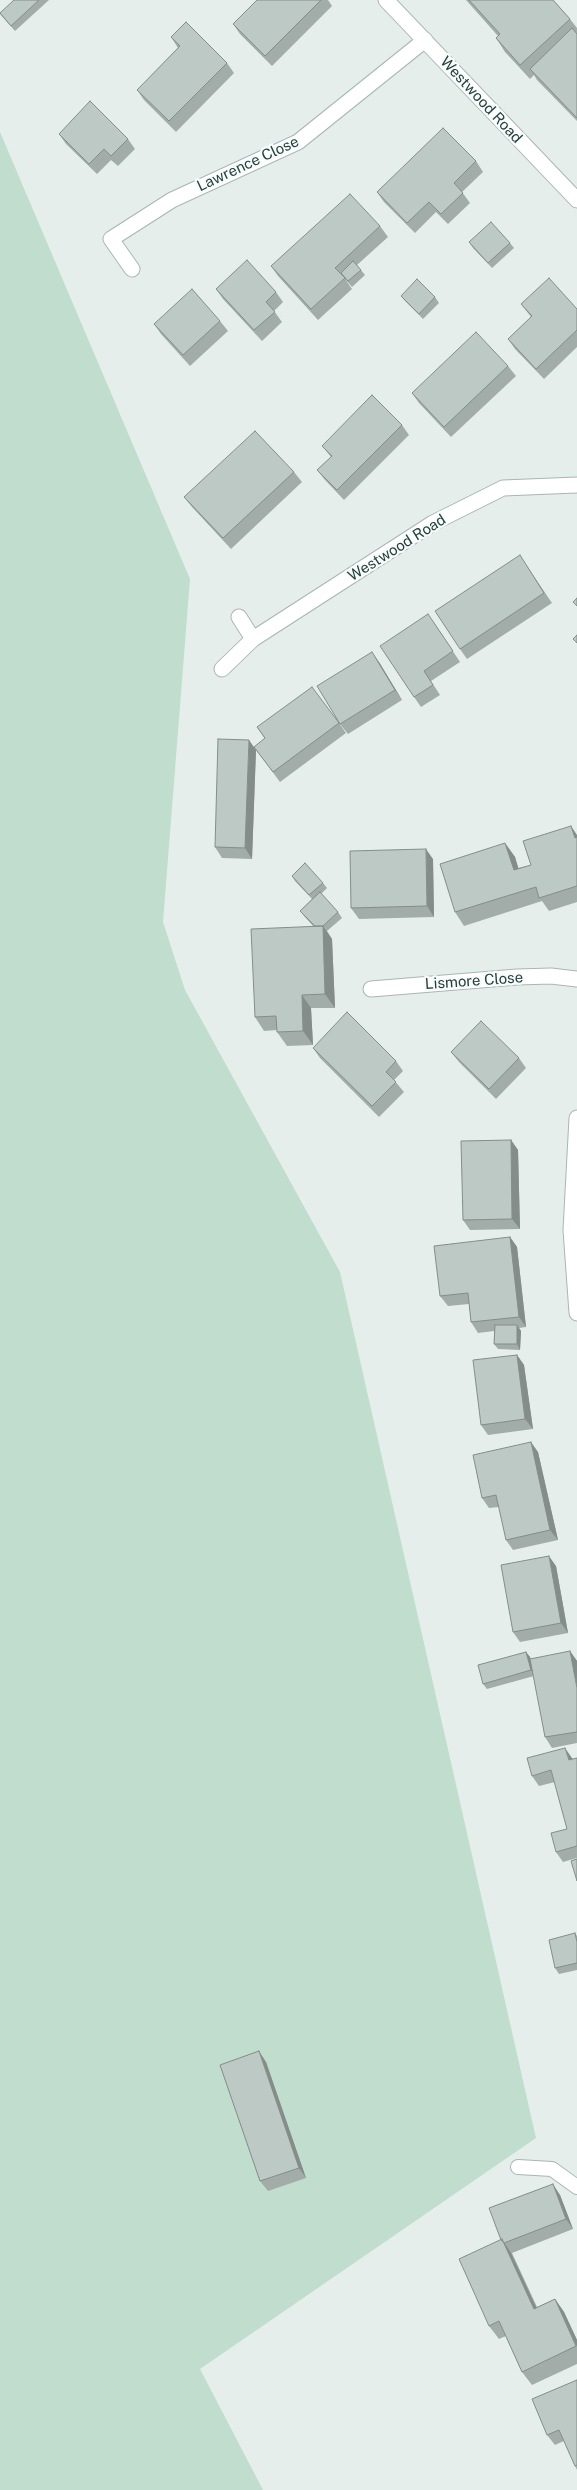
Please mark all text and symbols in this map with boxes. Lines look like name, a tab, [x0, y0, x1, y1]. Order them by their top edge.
street label: Westwood Road	[436, 53, 526, 147]
street label: Lawrence Close	[194, 133, 302, 195]
street label: Westwood Road	[345, 511, 449, 585]
street label: Lismore Close	[424, 969, 524, 993]

